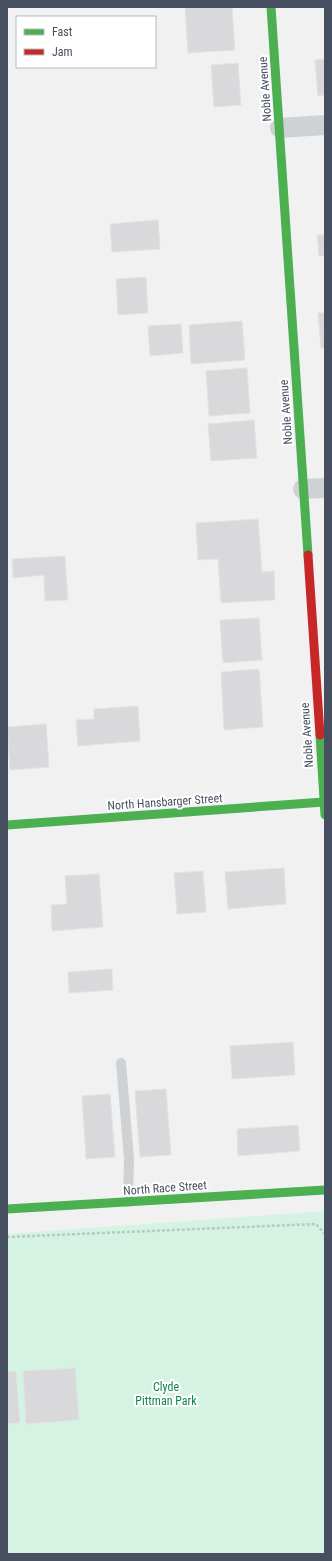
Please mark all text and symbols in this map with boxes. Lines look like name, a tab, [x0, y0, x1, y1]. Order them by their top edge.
legend	[16, 16, 156, 68]
text: Fast	[52, 25, 73, 39]
text: Jam	[52, 45, 73, 59]
street label: Noble Avenue	[256, 56, 274, 122]
street label: Noble Avenue	[277, 379, 295, 445]
street label: Noble Avenue	[298, 702, 316, 768]
street label: North Hansbarger Street	[107, 791, 223, 813]
street label: North Race Street	[123, 1178, 208, 1198]
park label: Clyde Pittman Park	[135, 1380, 197, 1408]

